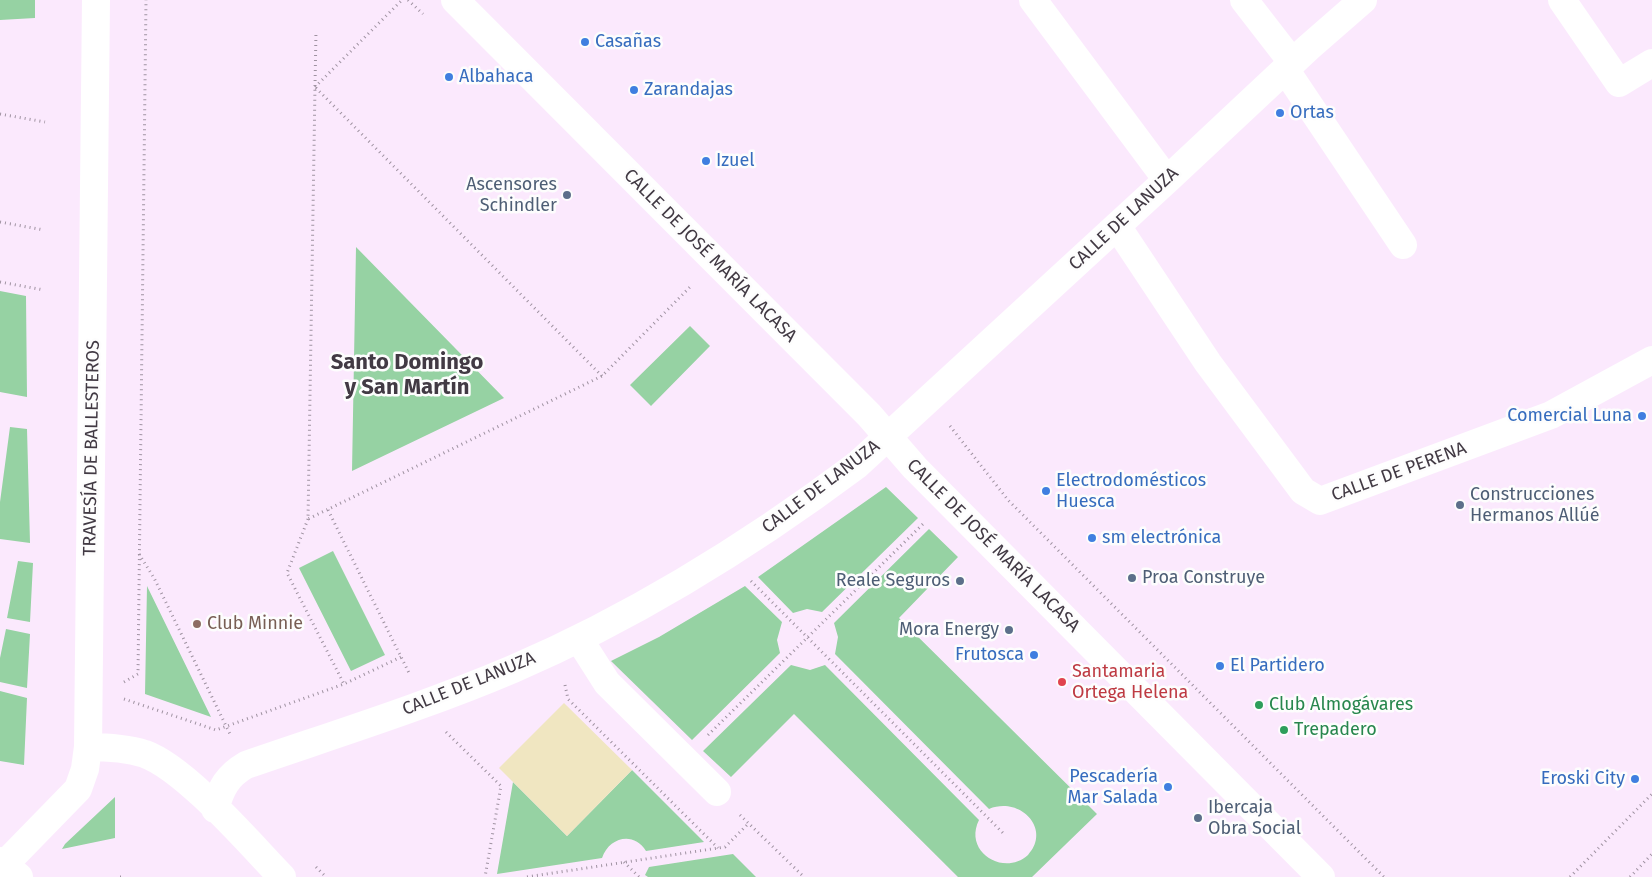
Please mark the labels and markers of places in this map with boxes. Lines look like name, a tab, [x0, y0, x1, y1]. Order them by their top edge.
place label: Casañas	[595, 31, 661, 53]
marker: Casañas	[579, 36, 591, 48]
place label: Albahaca	[459, 66, 533, 88]
marker: Albahaca	[443, 71, 455, 83]
place label: Zarandajas	[644, 79, 733, 101]
marker: Zarandajas	[628, 84, 640, 96]
place label: Ortas	[1290, 102, 1334, 124]
marker: Ortas	[1274, 107, 1286, 119]
place label: Izuel	[716, 150, 755, 172]
marker: Izuel	[700, 155, 712, 167]
place label: Ascensores Schindler	[466, 174, 557, 216]
marker: Ascensores Schindler	[561, 189, 573, 201]
place label: Comercial Luna	[1507, 405, 1632, 427]
marker: Comercial Luna	[1636, 410, 1648, 422]
place label: Electrodomésticos Huesca	[1056, 470, 1206, 512]
place label: Construcciones Hermanos Allúé	[1470, 484, 1600, 526]
marker: Electrodomésticos Huesca	[1040, 485, 1052, 497]
marker: Construcciones Hermanos Allúé	[1454, 499, 1466, 511]
place label: sm electrónica	[1102, 527, 1221, 549]
marker: sm electrónica	[1086, 532, 1098, 544]
place label: Proa Construye	[1142, 567, 1265, 589]
place label: Reale Seguros	[836, 570, 950, 592]
marker: Proa Construye	[1126, 572, 1138, 584]
marker: Reale Seguros	[954, 575, 966, 587]
place label: Club Minnie	[207, 613, 303, 635]
marker: Club Minnie	[191, 618, 203, 630]
place label: Mora Energy	[899, 619, 999, 641]
marker: Mora Energy	[1003, 624, 1015, 636]
place label: Frutosca	[955, 644, 1024, 666]
marker: Frutosca	[1028, 649, 1040, 661]
place label: El Partidero	[1230, 655, 1325, 677]
marker: El Partidero	[1214, 660, 1226, 672]
place label: Santamaria Ortega Helena	[1072, 661, 1188, 704]
marker: Santamaria Ortega Helena	[1056, 676, 1068, 688]
place label: Club Almogávares	[1269, 694, 1413, 716]
marker: Club Almogávares	[1253, 699, 1265, 711]
place label: Trepadero	[1294, 719, 1377, 741]
marker: Trepadero	[1278, 724, 1290, 736]
place label: Pescadería Mar Salada	[1068, 766, 1158, 809]
place label: Eroski City	[1541, 768, 1625, 790]
marker: Eroski City	[1629, 773, 1641, 785]
marker: Pescadería Mar Salada	[1162, 781, 1174, 793]
place label: Ibercaja Obra Social	[1208, 797, 1301, 840]
marker: Ibercaja Obra Social	[1192, 812, 1204, 824]

